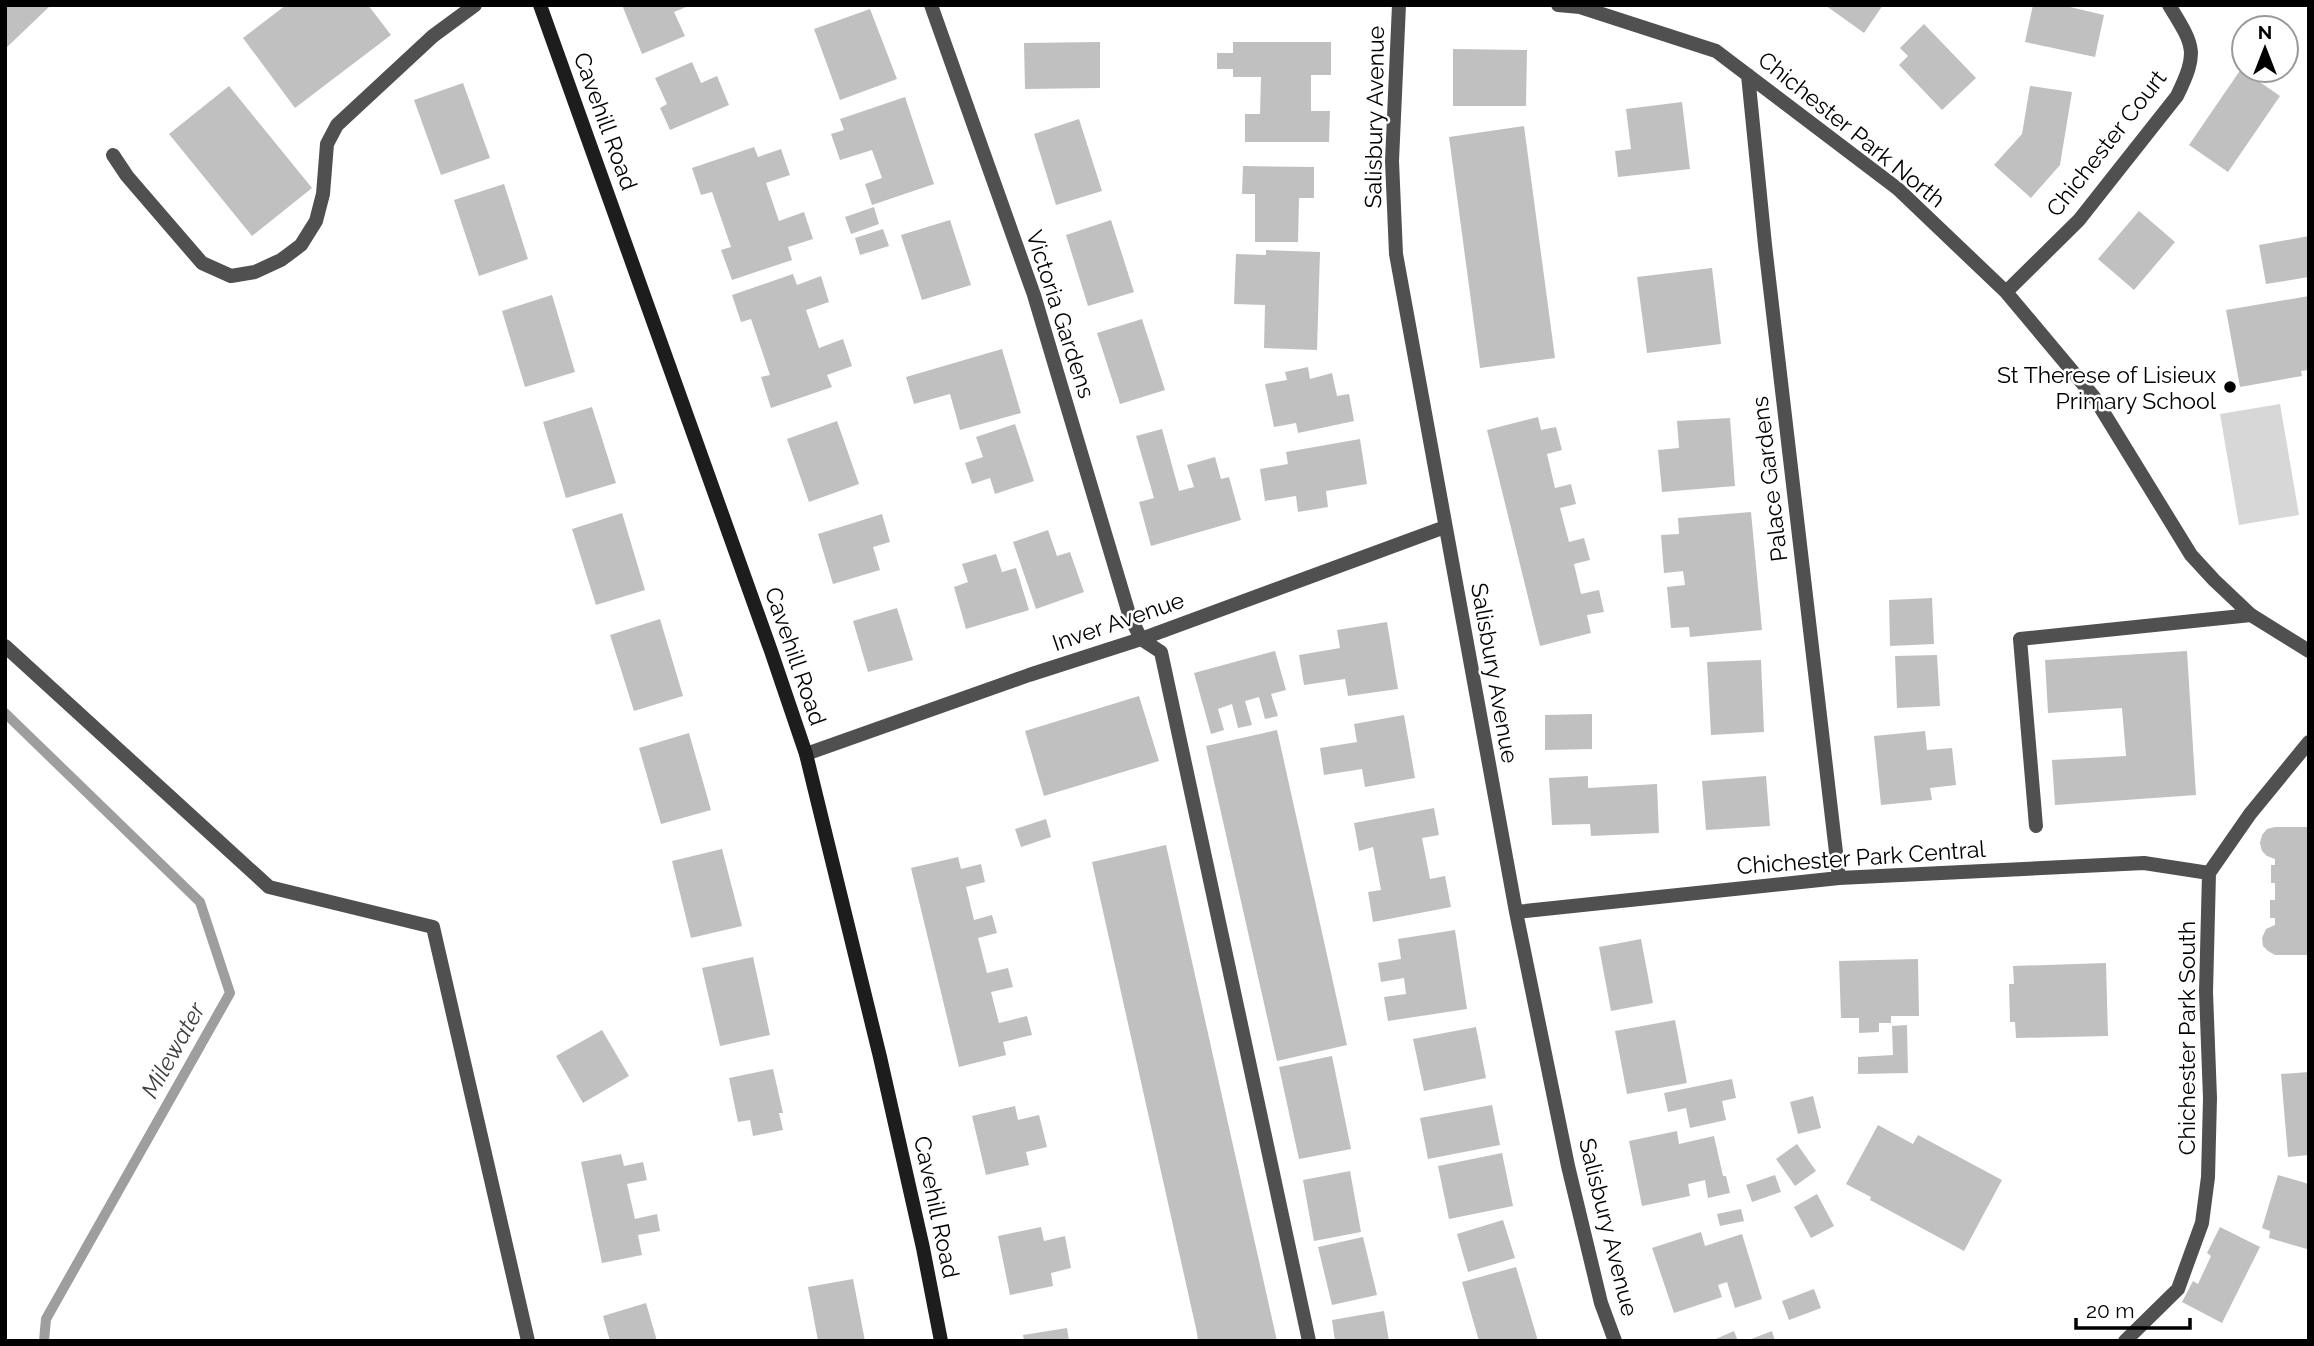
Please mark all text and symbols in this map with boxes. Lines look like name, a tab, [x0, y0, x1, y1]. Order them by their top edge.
north arrow	[2230, 14, 2300, 84]
text: N	[2258, 21, 2272, 43]
street label: Salisbury Avenue	[1359, 26, 1389, 208]
street label: Chichester Park North	[1753, 45, 1951, 213]
street label: Cavehill Road	[569, 48, 643, 194]
street label: Chichester Court	[2041, 64, 2172, 222]
street label: Victoria Gardens	[1021, 227, 1101, 401]
place label: St Therese of Lisieux Primary School	[1997, 361, 2217, 414]
marker: St Therese of Lisieux Primary School	[2222, 379, 2238, 395]
street label: Palace Gardens	[1745, 395, 1793, 563]
street label: Salisbury Avenue	[1466, 581, 1524, 765]
street label: Cavehill Road	[760, 583, 832, 729]
street label: Inver Avenue	[1049, 586, 1187, 656]
street label: Chichester Park Central	[1736, 835, 1987, 879]
street label: Chichester Park South	[2173, 921, 2200, 1155]
water label: Milewater	[135, 996, 211, 1103]
street label: Cavehill Road	[909, 1133, 965, 1281]
street label: Salisbury Avenue	[1574, 1135, 1644, 1319]
scale bar	[2076, 1286, 2190, 1330]
text: 20 m	[2086, 1298, 2134, 1323]

